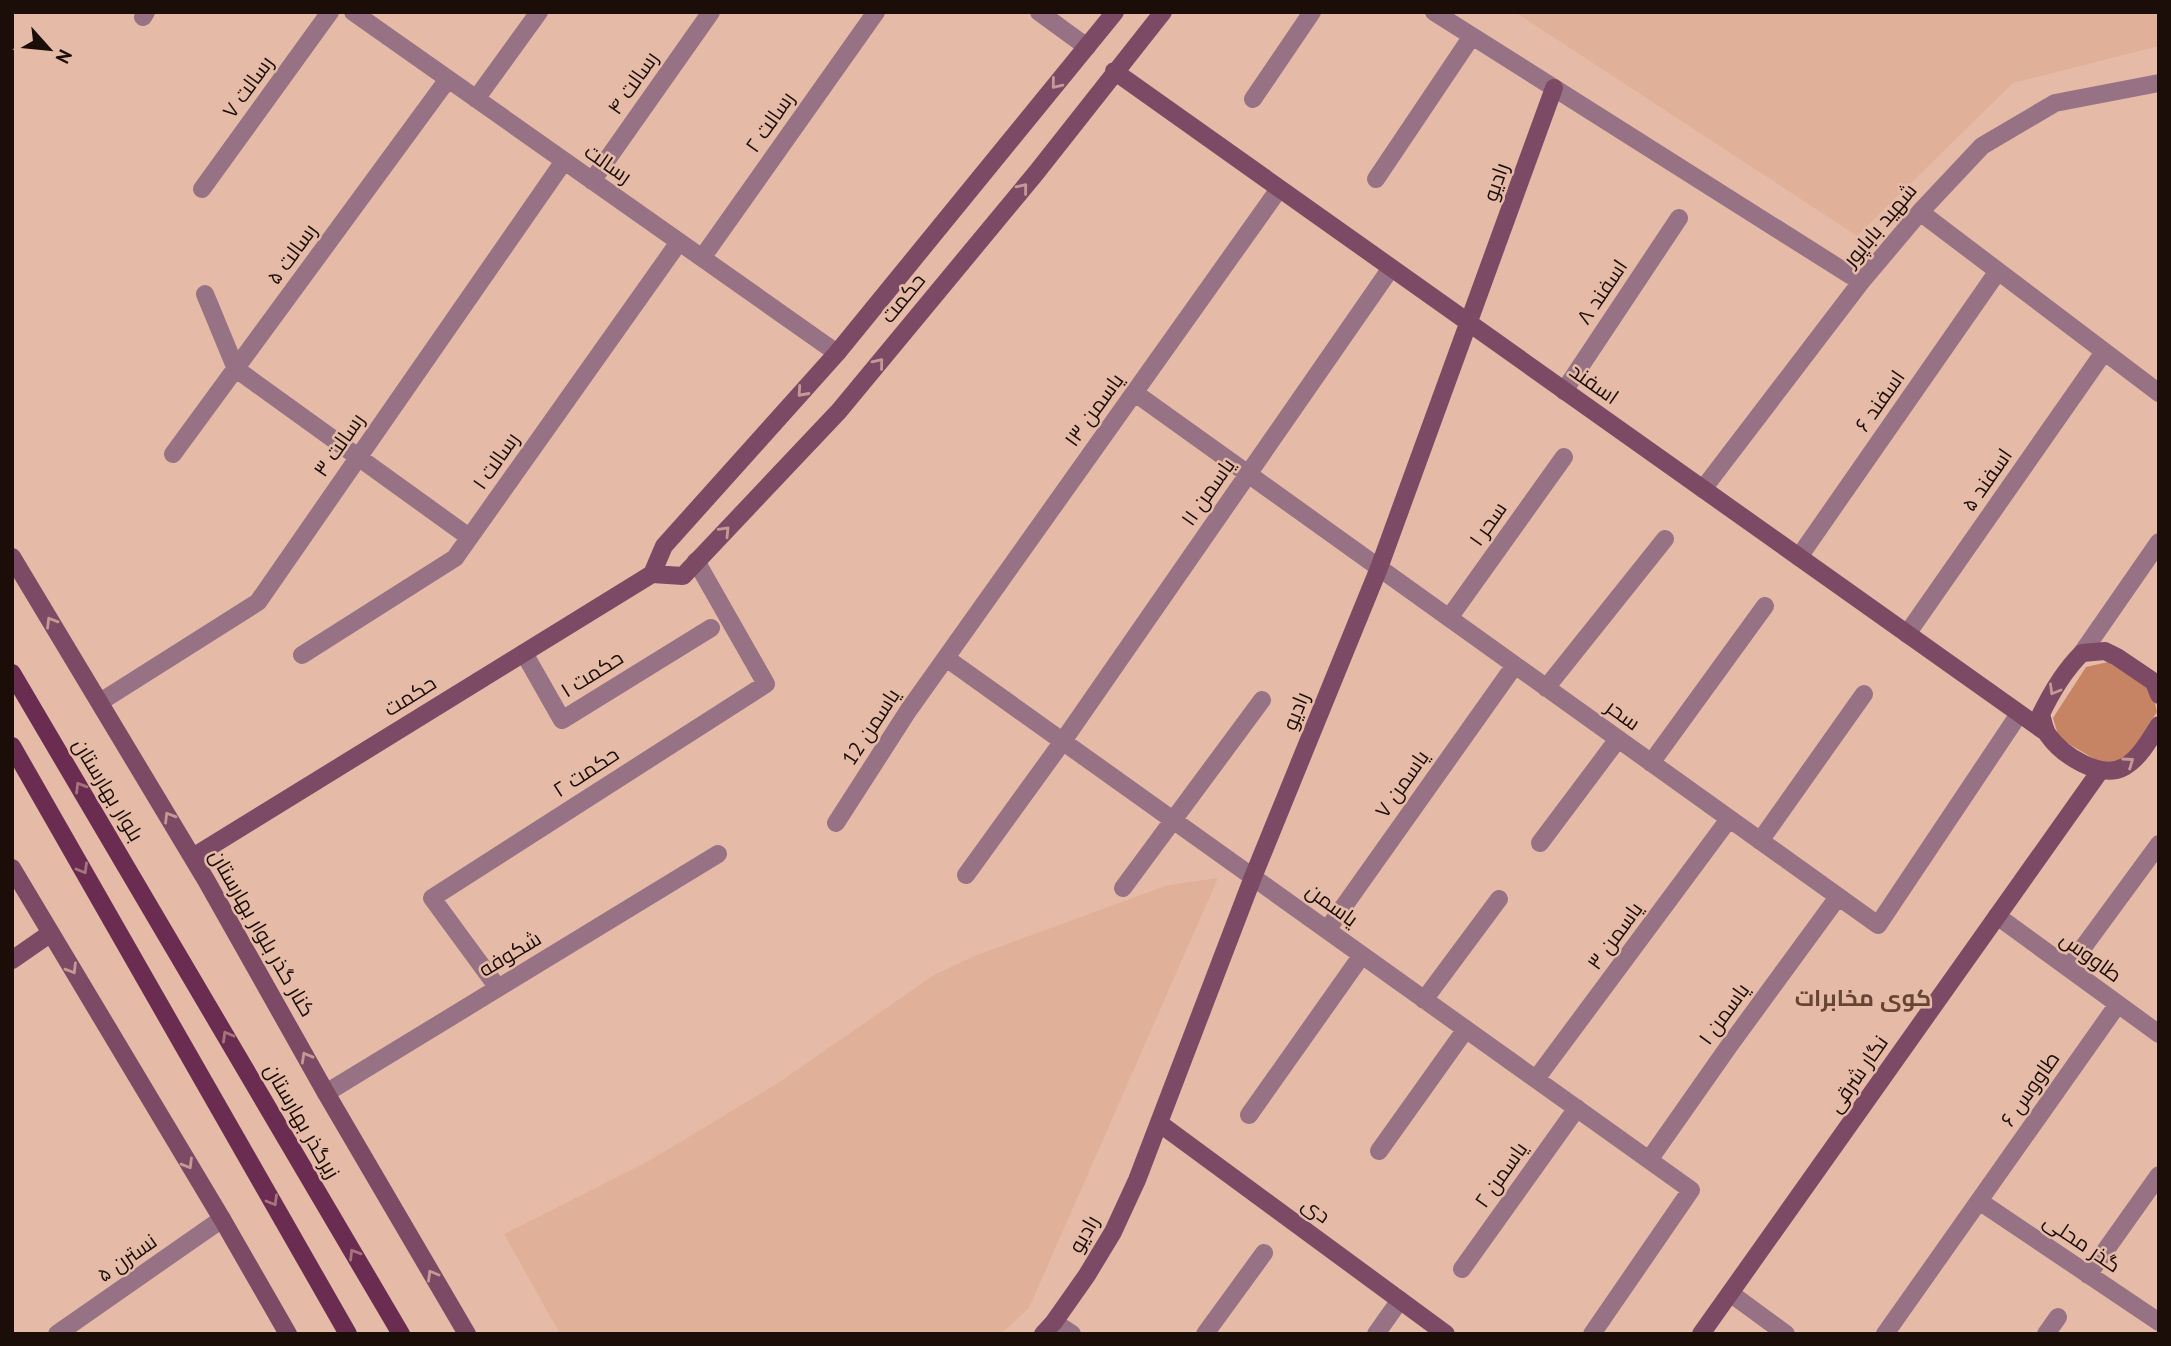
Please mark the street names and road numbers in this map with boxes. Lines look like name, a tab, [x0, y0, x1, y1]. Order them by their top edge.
street label: رسالت ۴	[601, 46, 664, 120]
street label: رسالت ۷	[216, 50, 279, 123]
street label: رسالت ۲	[739, 86, 800, 158]
street label: رسالت	[579, 138, 637, 190]
street label: رادیو	[1476, 159, 1515, 205]
street label: شهید باباپور	[1836, 177, 1923, 273]
street label: رسالت ۵	[260, 218, 323, 290]
street label: اسفند ۸	[1570, 254, 1633, 329]
street label: حکمت	[874, 267, 931, 328]
street label: اسفند	[1564, 357, 1624, 410]
street label: اسفند ۶	[1849, 365, 1911, 437]
street label: یاسمن ۱۳	[1058, 367, 1130, 452]
street label: رسالت ۳	[307, 408, 370, 482]
street label: رسالت ۱	[466, 427, 525, 495]
street label: اسفند ۵	[1955, 443, 2018, 517]
street label: یاسمن ۱۱	[1175, 452, 1241, 531]
street label: سحر ۱	[1463, 496, 1513, 551]
street label: حکمت ۱	[555, 644, 628, 703]
street label: حکمت	[378, 669, 441, 722]
street label: یاسمن 12	[836, 683, 906, 770]
street label: رادیو	[1276, 688, 1315, 734]
street label: سحر	[1600, 692, 1646, 736]
street label: بلوار بهارستان	[67, 733, 150, 846]
street label: حکمت ۲	[548, 740, 624, 803]
street label: یاسمن ۷	[1369, 744, 1435, 823]
street label: کنار گذر بلوار بهارستان	[203, 844, 321, 1021]
street label: یاسمن	[1301, 877, 1364, 933]
street label: یاسمن ۳	[1581, 896, 1649, 975]
street label: شکوفه	[474, 924, 546, 983]
street label: طاووس	[2055, 925, 2128, 988]
street label: یاسمن ۱	[1692, 977, 1755, 1050]
street label: نگار شرقی	[1821, 1030, 1894, 1118]
street label: طاووس ۶	[1994, 1046, 2065, 1132]
street label: زیرگذر بهارستان	[259, 1058, 346, 1183]
street label: یاسمن ۲	[1468, 1136, 1533, 1213]
street label: دی	[1297, 1190, 1336, 1229]
street label: گذر محلی	[2038, 1207, 2126, 1278]
street label: رادیو	[1062, 1210, 1105, 1257]
street label: نسترن ۵	[91, 1227, 162, 1288]

